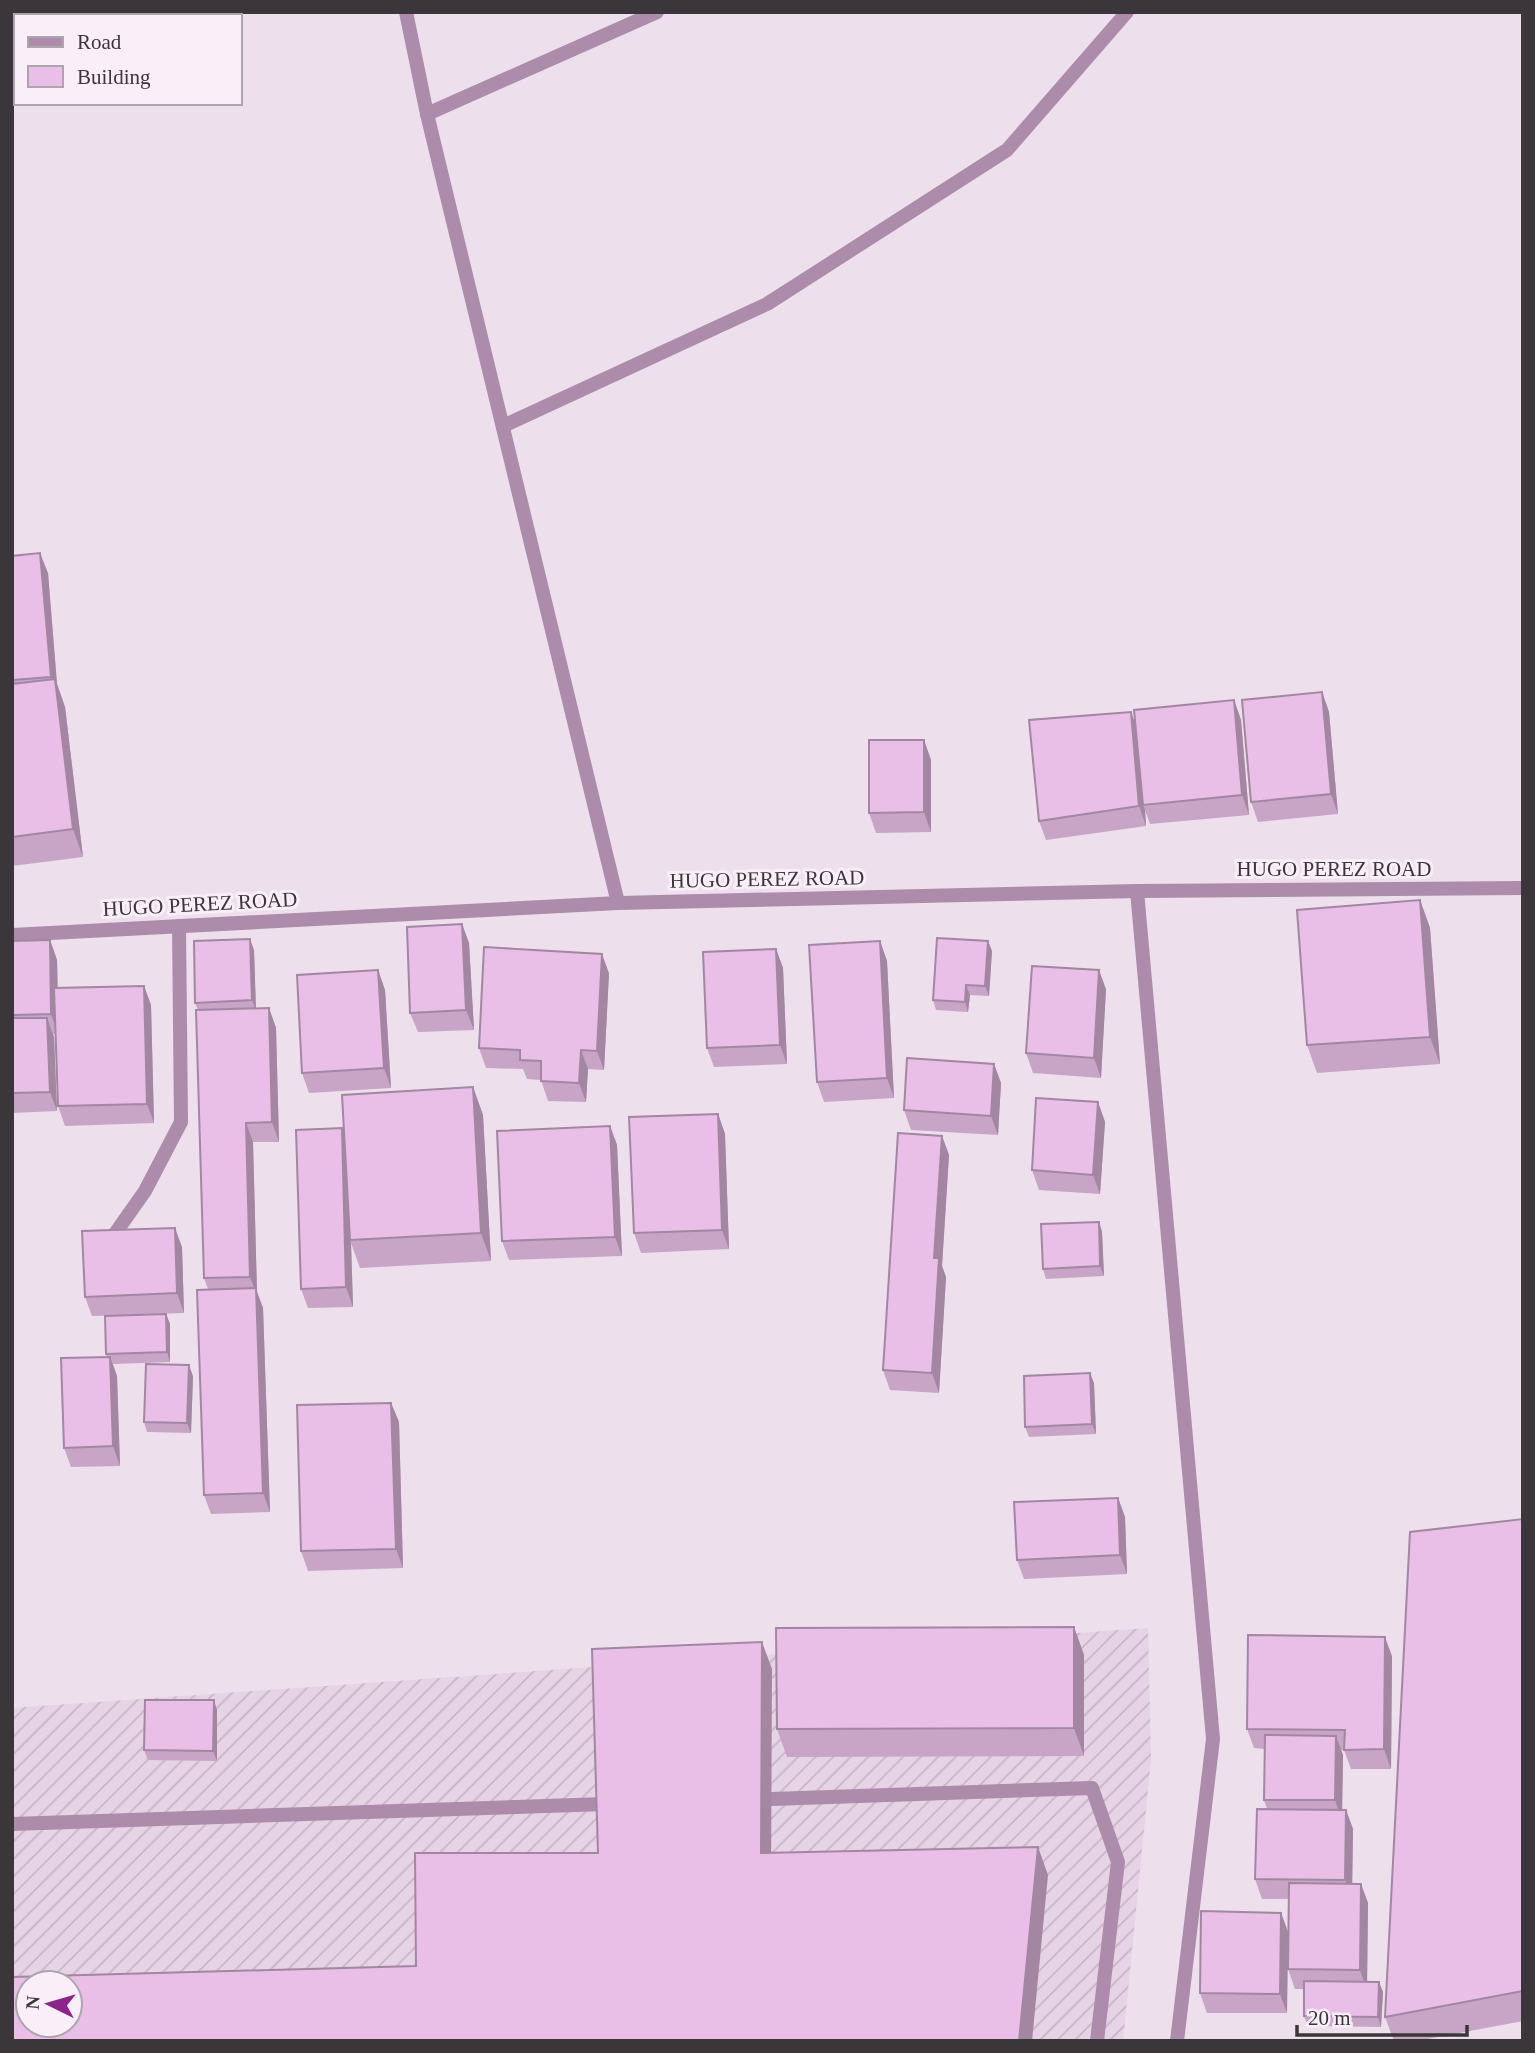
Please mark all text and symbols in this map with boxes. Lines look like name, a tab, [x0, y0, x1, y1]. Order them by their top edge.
legend	[14, 14, 242, 105]
text: Road	[77, 30, 122, 54]
text: Building	[77, 65, 151, 89]
street label: HUGO PEREZ ROAD	[1237, 857, 1431, 881]
street label: HUGO PEREZ ROAD	[669, 865, 865, 893]
street label: HUGO PEREZ ROAD	[102, 887, 298, 921]
north arrow	[14, 1969, 84, 2039]
scale bar	[1297, 1994, 1467, 2038]
text: N	[22, 1995, 44, 2010]
text: 20 m	[1308, 2006, 1351, 2030]

